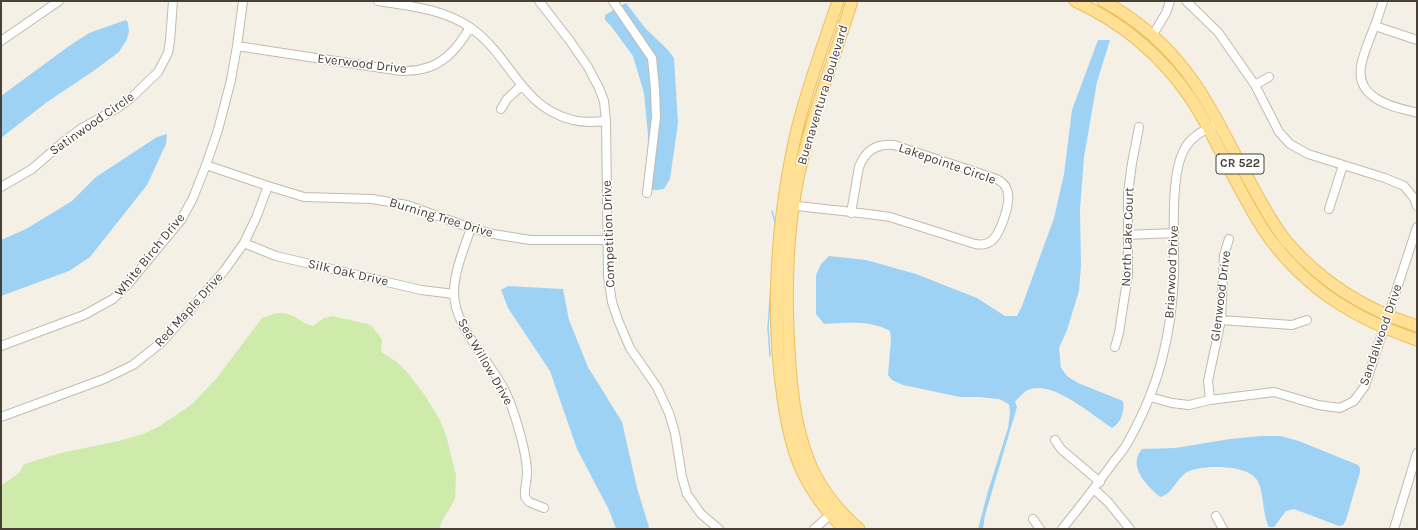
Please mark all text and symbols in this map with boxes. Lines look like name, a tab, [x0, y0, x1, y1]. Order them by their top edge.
street label: Buenaventura Boulevard	[794, 23, 852, 167]
street label: Everwood Drive	[316, 51, 408, 77]
street label: Satinwood Circle	[47, 89, 137, 159]
street label: Lakepointe Circle	[896, 140, 998, 188]
road number: CR 522	[1216, 154, 1264, 174]
street label: Competition Drive	[599, 180, 619, 288]
street label: North Lake Court	[1118, 187, 1138, 287]
street label: Burning Tree Drive	[387, 195, 495, 241]
street label: White Birch Drive	[112, 210, 188, 300]
street label: Briarwood Drive	[1162, 225, 1182, 319]
street label: Glenwood Drive	[1208, 250, 1234, 342]
street label: Silk Oak Drive	[306, 256, 390, 290]
street label: Red Maple Drive	[151, 269, 227, 351]
street label: Sandalwood Drive	[1356, 282, 1406, 388]
street label: Sea Willow Drive	[454, 316, 516, 408]

